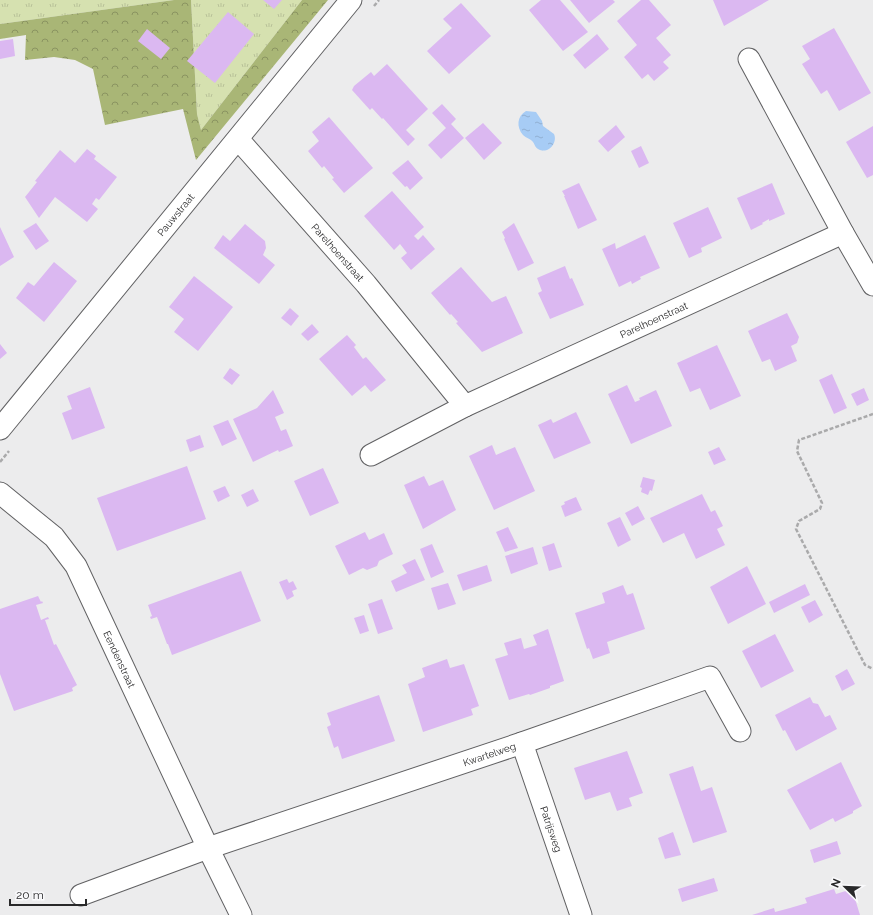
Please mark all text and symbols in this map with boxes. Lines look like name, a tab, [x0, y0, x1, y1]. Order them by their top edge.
street label: Pauwstraat	[155, 191, 197, 238]
street label: Parelhoenstraat	[309, 222, 366, 284]
street label: Parelhoenstraat	[618, 300, 690, 340]
street label: Eendenstraat	[101, 629, 137, 690]
street label: Kwartelweg	[462, 741, 517, 768]
street label: Patrijsweg	[538, 805, 564, 854]
north arrow	[825, 867, 865, 907]
text: N	[829, 877, 844, 890]
scale bar	[10, 881, 86, 907]
text: 20 m	[16, 888, 44, 902]

